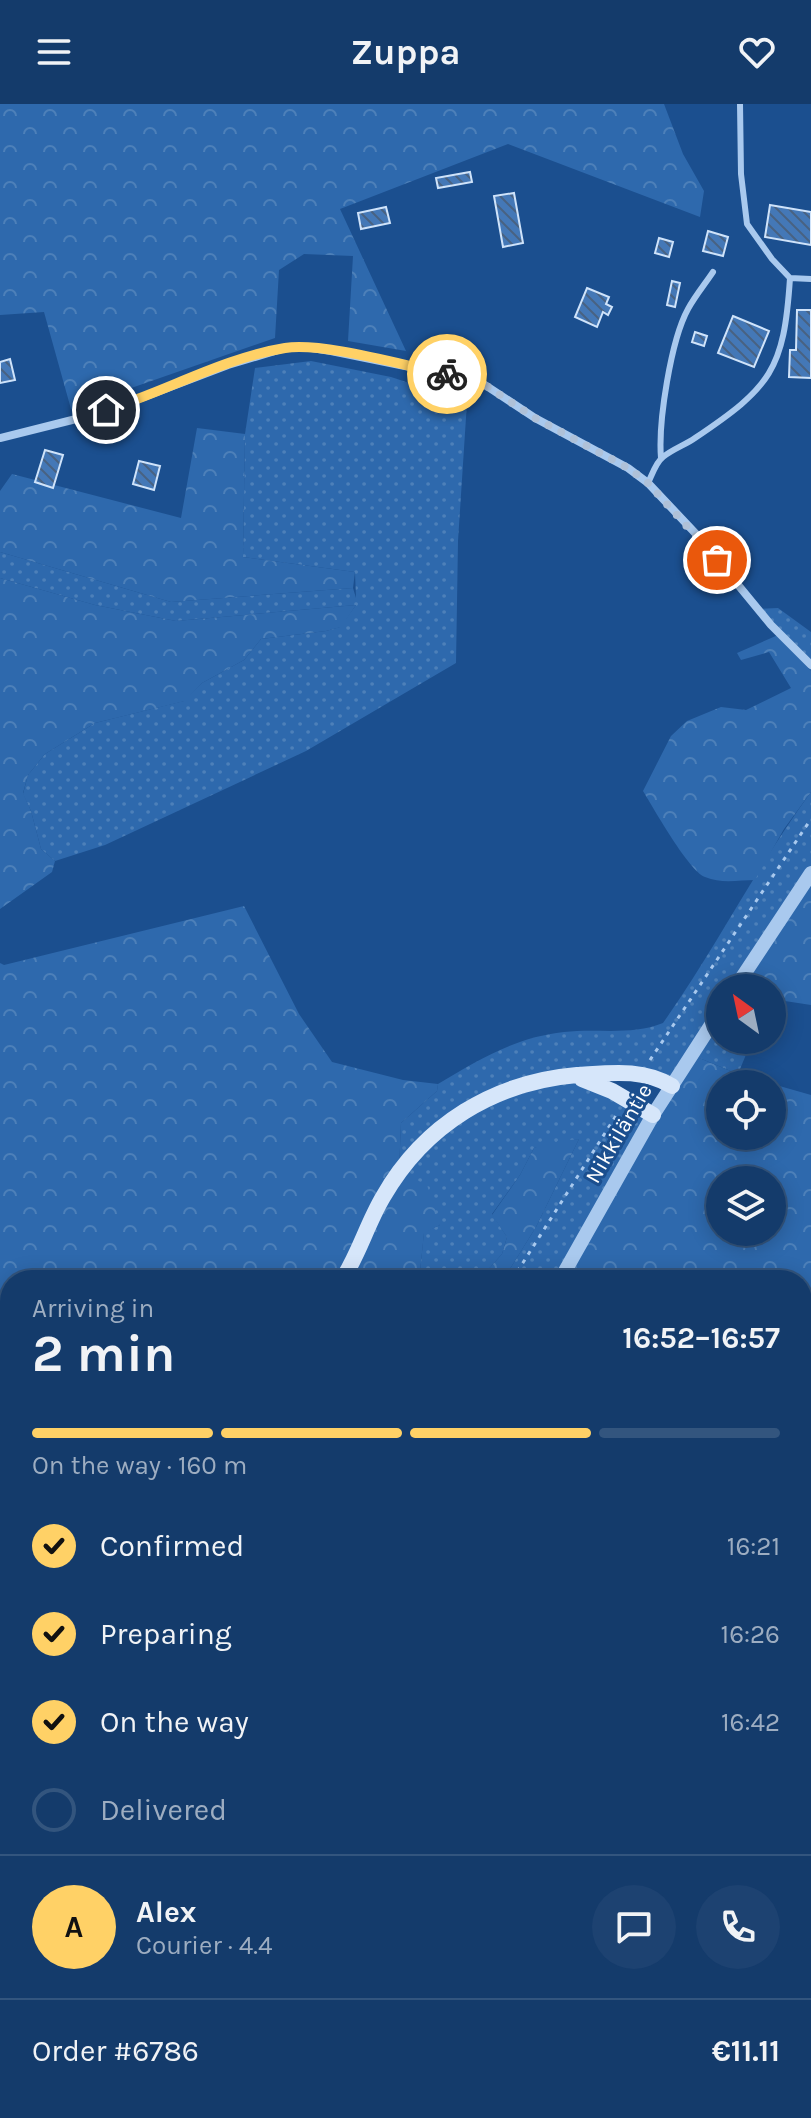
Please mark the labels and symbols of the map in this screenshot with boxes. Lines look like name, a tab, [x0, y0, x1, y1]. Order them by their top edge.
courier	[407, 334, 487, 414]
pin	[72, 376, 140, 444]
pin	[683, 526, 751, 594]
north arrow	[706, 974, 786, 1054]
street label: Nikkiläntie	[580, 1079, 658, 1188]

